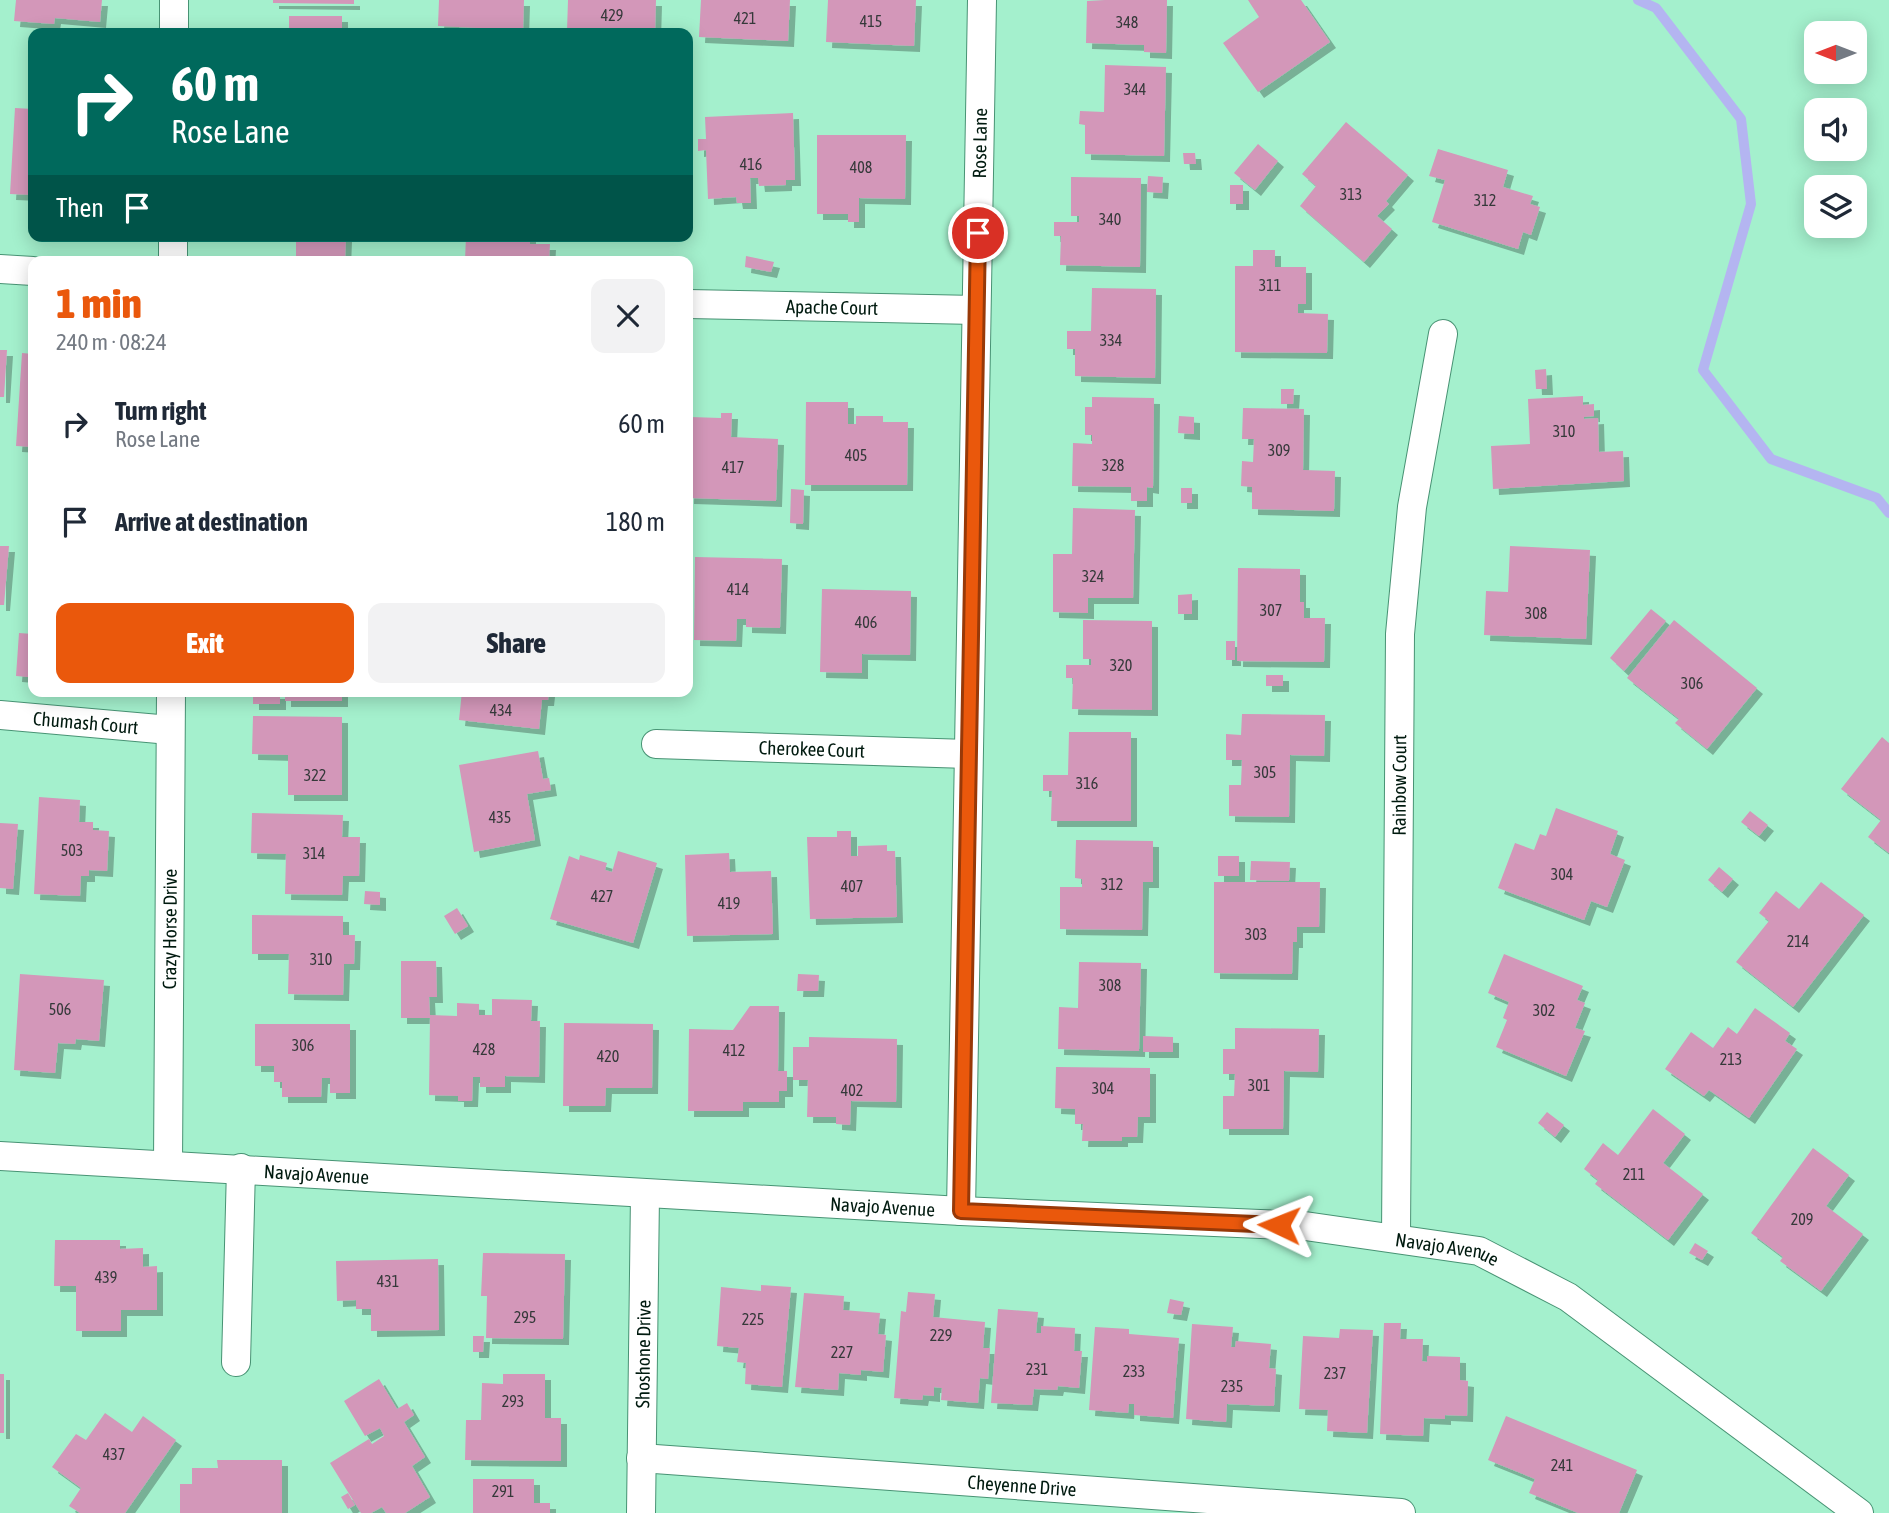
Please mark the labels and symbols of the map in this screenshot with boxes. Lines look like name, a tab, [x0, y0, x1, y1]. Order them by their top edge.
house number: 429	[601, 6, 623, 24]
house number: 421	[734, 9, 756, 27]
house number: 415	[860, 12, 882, 30]
house number: 348	[1116, 13, 1138, 31]
north arrow	[1804, 21, 1867, 84]
house number: 344	[1124, 80, 1146, 98]
street label: Rose Lane	[968, 108, 991, 179]
house number: 416	[740, 155, 762, 173]
house number: 408	[850, 158, 872, 176]
house number: 313	[1340, 185, 1362, 203]
house number: 312	[1474, 191, 1496, 209]
pin	[948, 203, 1008, 263]
house number: 340	[1099, 210, 1121, 228]
house number: 311	[1259, 276, 1281, 294]
street label: Apache Court	[786, 295, 878, 319]
house number: 334	[1100, 331, 1122, 349]
house number: 310	[1553, 422, 1575, 440]
house number: 309	[1268, 441, 1290, 459]
house number: 405	[845, 446, 867, 464]
house number: 328	[1102, 456, 1124, 474]
house number: 417	[722, 458, 744, 476]
house number: 324	[1082, 567, 1104, 585]
house number: 414	[727, 580, 749, 598]
house number: 307	[1260, 601, 1282, 619]
house number: 308	[1525, 604, 1547, 622]
house number: 406	[855, 613, 877, 631]
house number: 320	[1110, 656, 1132, 674]
house number: 306	[1681, 674, 1703, 692]
house number: 434	[490, 701, 512, 719]
street label: Chumash Court	[32, 707, 139, 738]
street label: Rainbow Court	[1388, 734, 1410, 836]
street label: Cherokee Court	[758, 736, 865, 762]
house number: 305	[1254, 763, 1276, 781]
house number: 322	[304, 766, 326, 784]
house number: 316	[1076, 774, 1098, 792]
house number: 435	[489, 808, 511, 826]
house number: 503	[61, 841, 83, 859]
house number: 314	[303, 844, 325, 862]
house number: 304	[1551, 865, 1573, 883]
street label: Crazy Horse Drive	[158, 869, 181, 989]
house number: 312	[1101, 875, 1123, 893]
house number: 407	[841, 877, 863, 895]
house number: 427	[591, 887, 613, 905]
house number: 419	[718, 894, 740, 912]
house number: 303	[1245, 925, 1267, 943]
house number: 214	[1787, 932, 1809, 950]
house number: 310	[310, 950, 332, 968]
house number: 308	[1099, 976, 1121, 994]
house number: 506	[49, 1000, 71, 1018]
house number: 302	[1533, 1001, 1555, 1019]
house number: 306	[292, 1036, 314, 1054]
house number: 428	[473, 1040, 495, 1058]
house number: 412	[723, 1041, 745, 1059]
house number: 420	[597, 1047, 619, 1065]
house number: 213	[1720, 1050, 1742, 1068]
house number: 301	[1248, 1076, 1270, 1094]
house number: 304	[1092, 1079, 1114, 1097]
house number: 402	[841, 1081, 863, 1099]
street label: Navajo Avenue	[263, 1160, 370, 1188]
house number: 211	[1623, 1165, 1645, 1183]
position arrow	[1242, 1188, 1316, 1262]
street label: Navajo Avenue	[829, 1193, 936, 1220]
house number: 209	[1791, 1210, 1813, 1228]
street label: Navajo Avenue	[1394, 1228, 1503, 1270]
house number: 439	[95, 1268, 117, 1286]
house number: 431	[377, 1272, 399, 1290]
street label: Shoshone Drive	[631, 1300, 655, 1408]
house number: 295	[514, 1308, 536, 1326]
house number: 225	[742, 1310, 764, 1328]
house number: 229	[930, 1326, 952, 1344]
house number: 227	[831, 1343, 853, 1361]
house number: 231	[1026, 1360, 1048, 1378]
house number: 233	[1123, 1362, 1145, 1380]
house number: 237	[1324, 1364, 1346, 1382]
house number: 235	[1221, 1377, 1243, 1395]
house number: 293	[502, 1392, 524, 1410]
house number: 437	[103, 1445, 125, 1463]
house number: 241	[1551, 1456, 1573, 1474]
street label: Cheyenne Drive	[967, 1471, 1077, 1500]
house number: 291	[492, 1482, 514, 1500]

